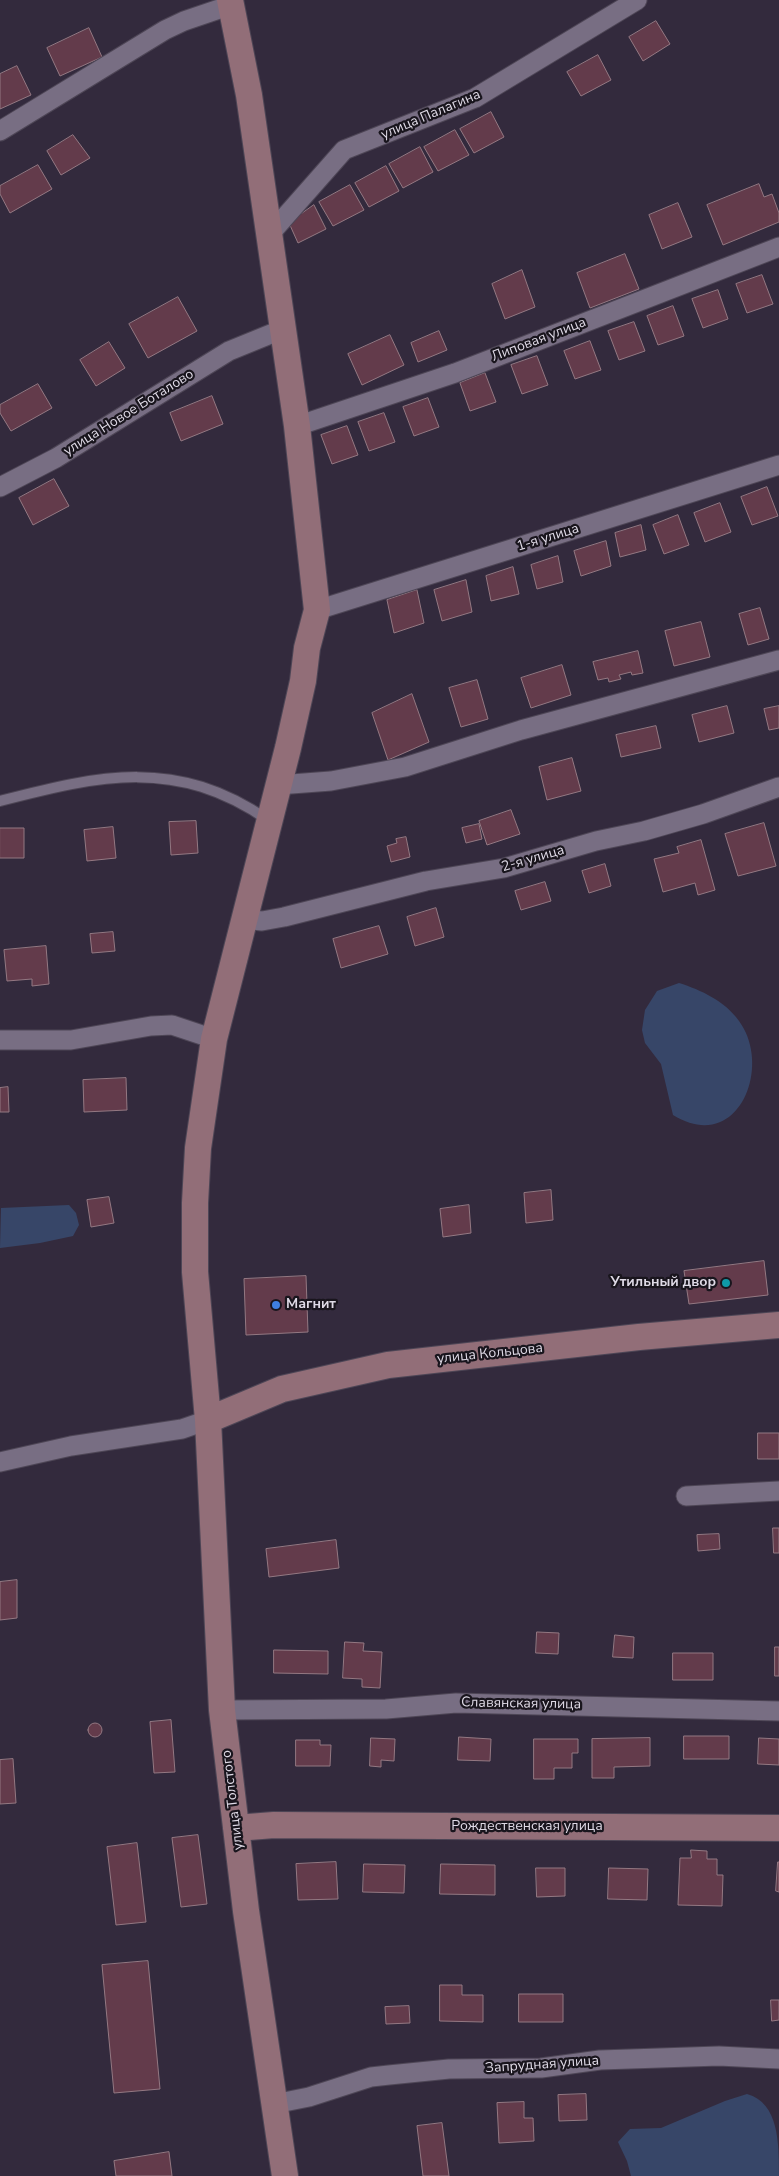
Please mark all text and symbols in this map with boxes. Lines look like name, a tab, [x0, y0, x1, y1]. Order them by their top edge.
street label: улица Палагина	[379, 86, 483, 144]
street label: Липовая улица	[489, 314, 589, 366]
street label: улица Новое Боталово	[61, 366, 197, 460]
street label: 1-я улица	[515, 521, 581, 555]
street label: 2-я улица	[500, 842, 566, 876]
place label: Утильный двор	[611, 1275, 716, 1291]
marker: Утильный двор	[720, 1277, 732, 1289]
place label: Магнит	[286, 1297, 336, 1313]
marker: Магнит	[270, 1299, 282, 1311]
street label: улица Кольцова	[436, 1340, 544, 1368]
street label: Славянская улица	[461, 1695, 581, 1713]
street label: улица Толстого	[219, 1749, 247, 1851]
street label: Рождественская улица	[451, 1819, 603, 1835]
street label: Запрудная улица	[484, 2053, 600, 2077]

